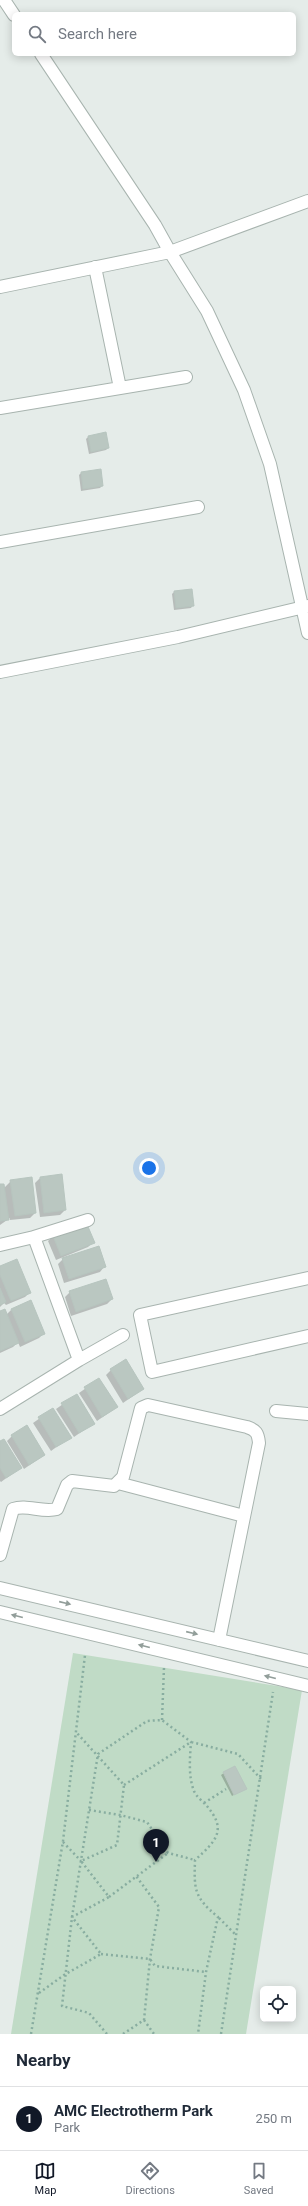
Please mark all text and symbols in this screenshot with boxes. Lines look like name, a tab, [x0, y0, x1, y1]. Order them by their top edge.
search box	[12, 12, 296, 56]
icon: search	[26, 23, 48, 45]
text: Search here	[58, 25, 137, 43]
your location	[139, 1158, 159, 1178]
one-way arrow	[59, 1601, 71, 1607]
one-way arrow	[11, 1612, 24, 1618]
one-way arrow	[186, 1631, 198, 1637]
one-way arrow	[138, 1643, 150, 1649]
one-way arrow	[264, 1674, 276, 1680]
pin: 1	[143, 1829, 169, 1862]
map controls	[260, 1986, 296, 2022]
button: locate	[260, 1986, 296, 2022]
text: Nearby	[16, 2050, 71, 2070]
text: AMC Electrotherm Park	[54, 2102, 213, 2120]
text: 1	[25, 2111, 33, 2126]
text: 250 m	[255, 2111, 292, 2126]
text: Park	[54, 2120, 80, 2135]
tab: Map	[34, 2160, 56, 2197]
tab: Directions	[125, 2160, 175, 2197]
tab: Saved	[244, 2160, 274, 2197]

